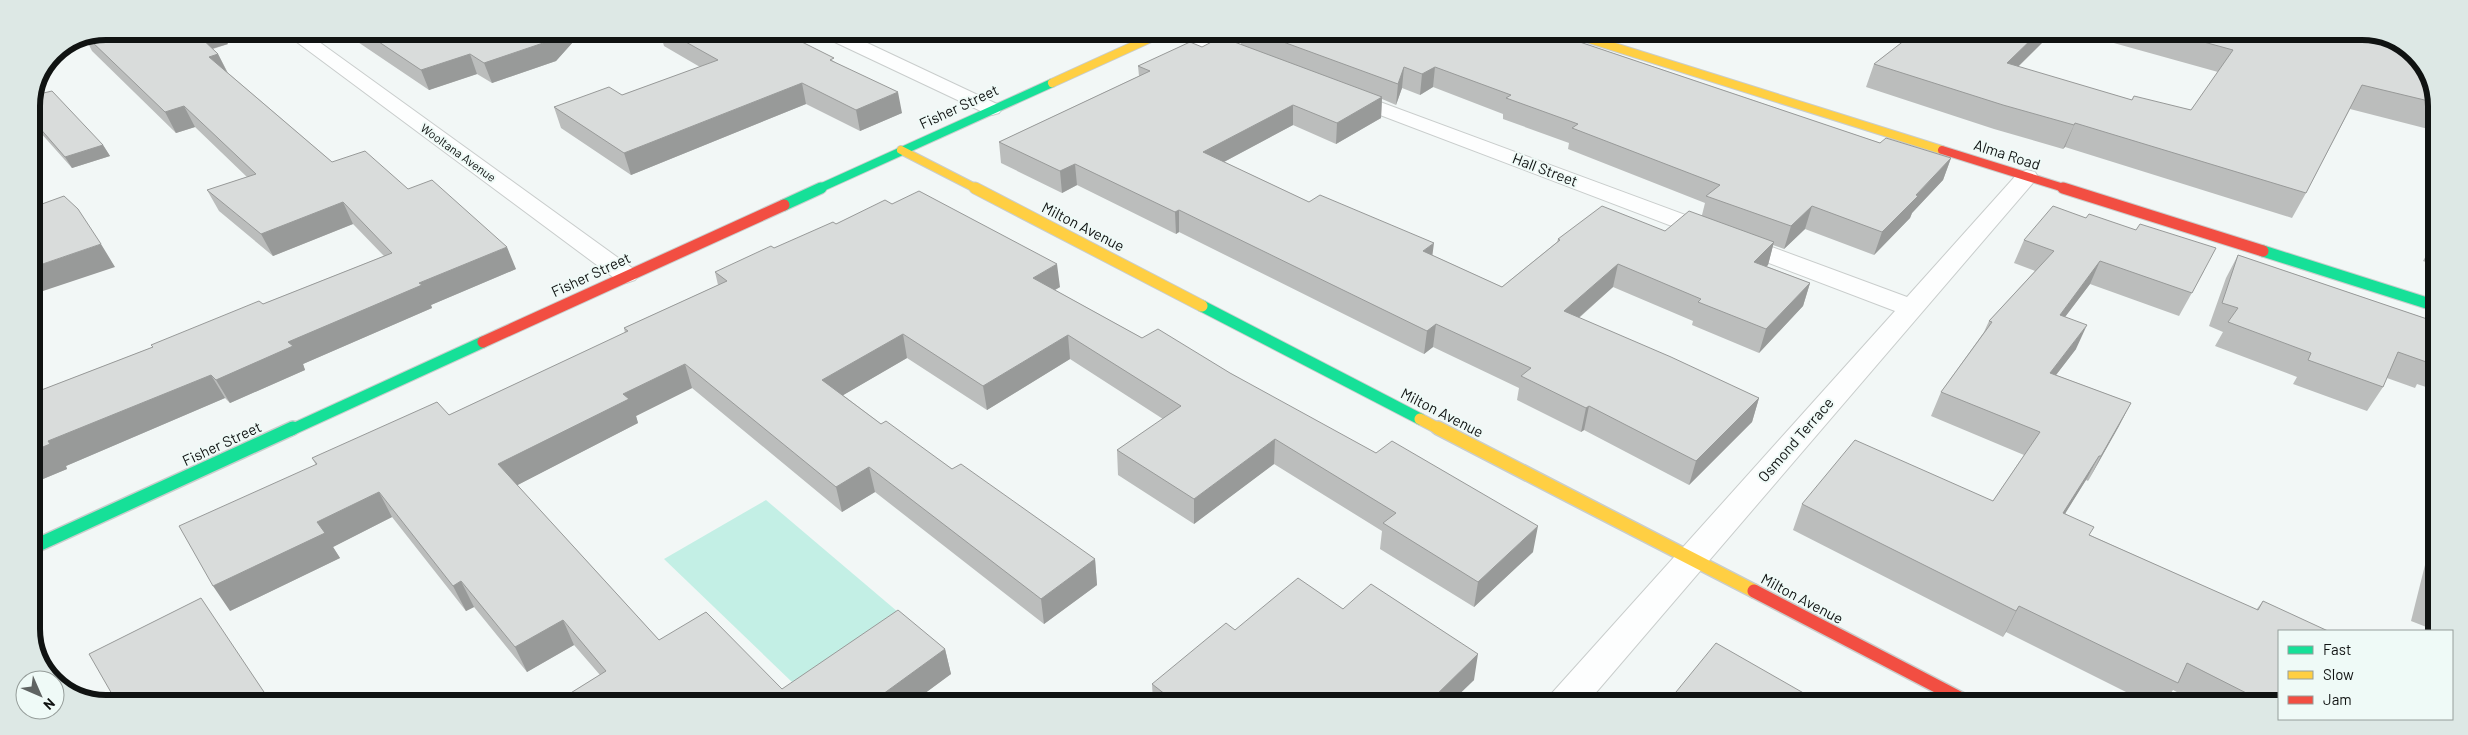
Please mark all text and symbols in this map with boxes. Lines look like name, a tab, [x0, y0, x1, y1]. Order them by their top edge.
street label: Fisher Street	[916, 80, 1001, 132]
street label: Wooltana Avenue	[418, 120, 499, 184]
street label: Alma Road	[1972, 135, 2043, 173]
street label: Hall Street	[1510, 148, 1580, 190]
street label: Milton Avenue	[1039, 198, 1128, 255]
street label: Fisher Street	[548, 248, 633, 300]
street label: Milton Avenue	[1398, 384, 1487, 441]
street label: Osmond Terrace	[1754, 393, 1837, 485]
street label: Fisher Street	[179, 417, 264, 469]
street label: Milton Avenue	[1758, 569, 1847, 627]
legend	[2278, 630, 2453, 720]
text: Fast	[2323, 640, 2351, 658]
text: Slow	[2323, 665, 2354, 683]
north arrow	[15, 670, 65, 720]
text: Jam	[2323, 690, 2352, 708]
text: N	[40, 695, 59, 714]

